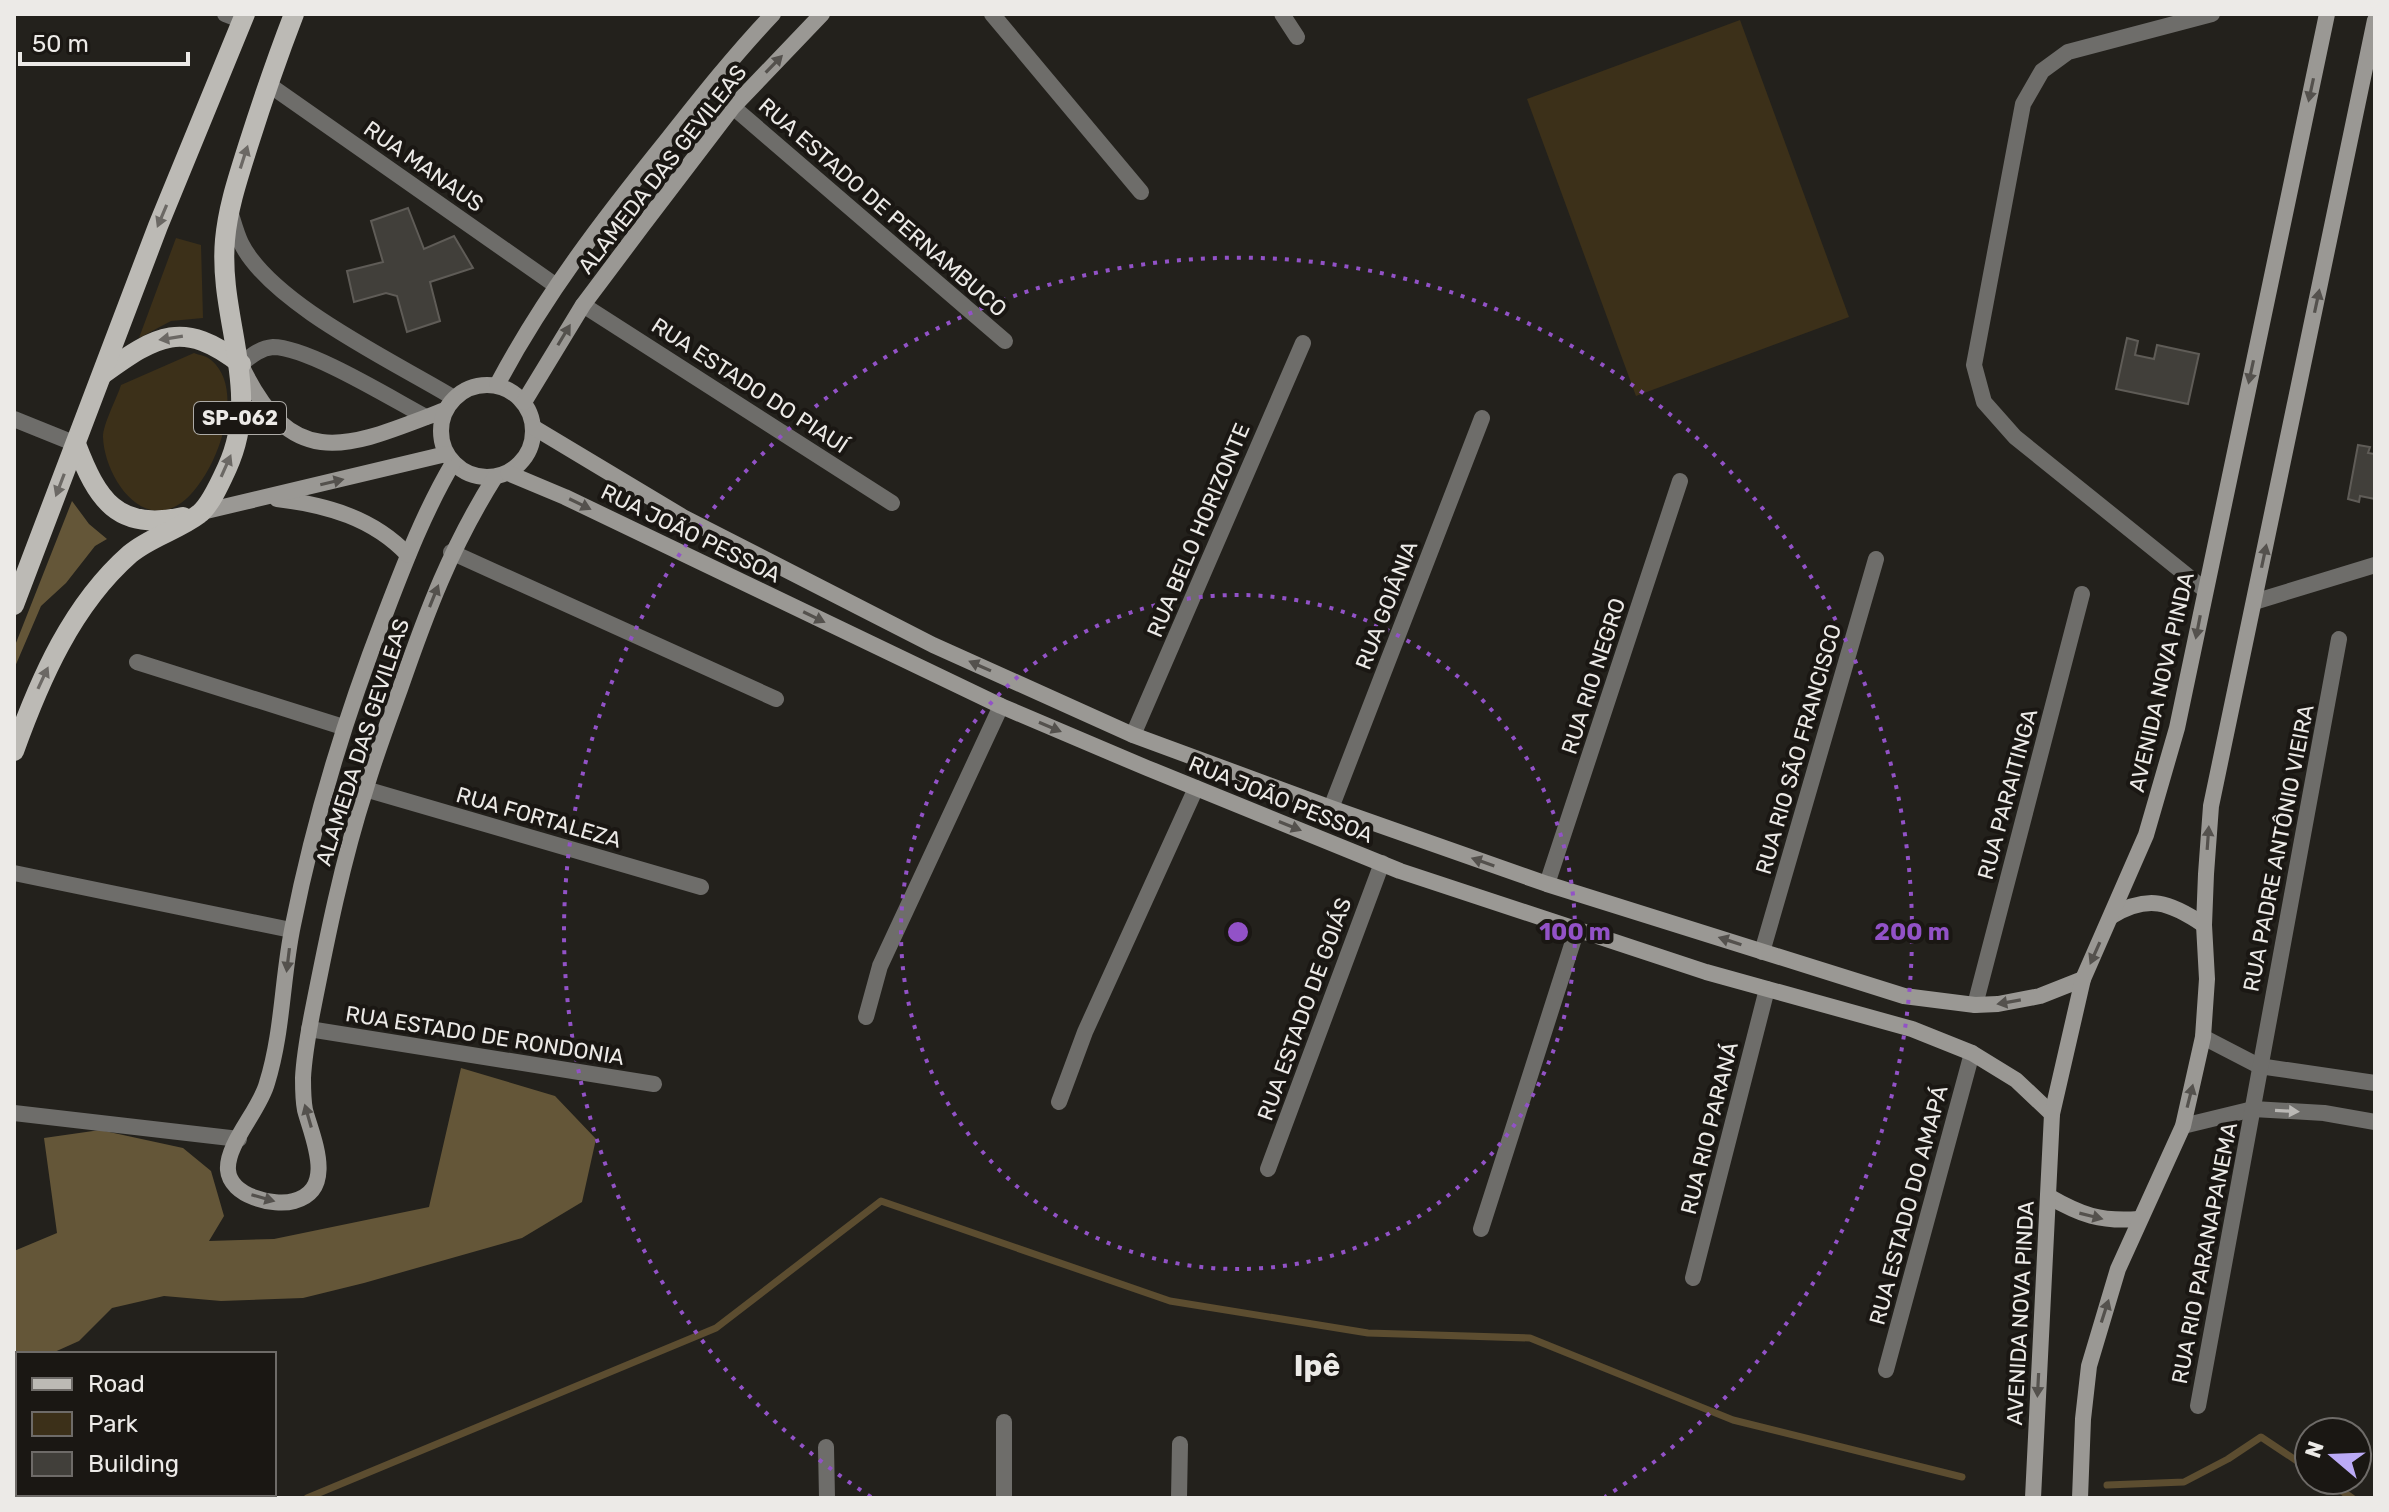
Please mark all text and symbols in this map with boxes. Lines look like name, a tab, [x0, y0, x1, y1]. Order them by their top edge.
scale bar	[20, 16, 188, 66]
text: 50 m	[32, 30, 89, 58]
one-way arrow	[765, 55, 783, 74]
street label: ALAMEDA DAS GEVILEAS	[572, 59, 752, 279]
one-way arrow	[2304, 78, 2317, 103]
street label: RUA ESTADO DE PERNAMBUCO	[753, 92, 1012, 323]
street label: RUA MANAUS	[359, 115, 489, 218]
one-way arrow	[239, 145, 251, 169]
one-way arrow	[156, 204, 169, 228]
one-way arrow	[2311, 288, 2324, 313]
street label: RUA ESTADO DO PIAUÍ	[646, 312, 854, 460]
one-way arrow	[557, 324, 571, 346]
one-way arrow	[158, 332, 183, 345]
one-way arrow	[2244, 360, 2257, 385]
road number: SP-062	[194, 402, 286, 434]
street label: RUA BELO HORIZONTE	[1141, 419, 1256, 641]
one-way arrow	[219, 455, 233, 478]
one-way arrow	[53, 473, 66, 497]
one-way arrow	[320, 475, 345, 488]
street label: RUA JOÃO PESSOA	[597, 478, 785, 589]
one-way arrow	[568, 497, 591, 511]
street label: RUA GOIÂNIA	[1350, 537, 1423, 673]
one-way arrow	[2258, 543, 2271, 568]
street label: AVENIDA NOVA PINDA	[2123, 569, 2200, 795]
one-way arrow	[428, 584, 441, 608]
street label: RUA RIO NEGRO	[1556, 595, 1631, 758]
one-way arrow	[802, 610, 826, 624]
one-way arrow	[2191, 614, 2203, 639]
street label: ALAMEDA DAS GEVILEAS	[310, 615, 415, 869]
street label: RUA RIO SÃO FRANCISCO	[1750, 621, 1847, 877]
one-way arrow	[968, 659, 991, 673]
one-way arrow	[36, 667, 50, 690]
street label: RUA PADRE ANTÔNIO VIEIRA	[2237, 702, 2320, 994]
street label: RUA PARAITINGA	[1972, 706, 2043, 882]
one-way arrow	[1038, 720, 1061, 733]
street label: RUA JOÃO PESSOA	[1185, 750, 1377, 849]
street label: RUA FORTALEZA	[453, 781, 625, 854]
one-way arrow	[1278, 820, 1302, 833]
one-way arrow	[2202, 825, 2215, 850]
one-way arrow	[1470, 855, 1494, 867]
street label: RUA ESTADO DE GOIÁS	[1252, 894, 1357, 1124]
centre of rings	[1224, 918, 1252, 946]
text: 100 m	[1539, 918, 1611, 946]
text: 200 m	[1874, 918, 1950, 946]
one-way arrow	[1718, 934, 1742, 947]
one-way arrow	[2088, 942, 2102, 965]
one-way arrow	[281, 948, 294, 973]
one-way arrow	[1996, 996, 2021, 1008]
street label: RUA ESTADO DE RONDONIA	[344, 1000, 626, 1071]
street label: RUA RIO PARANÁ	[1675, 1039, 1744, 1217]
street label: RUA ESTADO DO AMAPÁ	[1863, 1082, 1954, 1328]
one-way arrow	[2185, 1084, 2197, 1109]
one-way arrow	[302, 1104, 314, 1129]
one-way arrow	[2275, 1105, 2300, 1118]
street label: RUA RIO PARANAPANEMA	[2166, 1120, 2243, 1386]
one-way arrow	[251, 1193, 276, 1205]
street label: AVENIDA NOVA PINDA	[2001, 1200, 2040, 1426]
one-way arrow	[2078, 1211, 2103, 1223]
one-way arrow	[2099, 1298, 2112, 1322]
district label: Ipê	[1294, 1348, 1340, 1384]
legend	[16, 1352, 276, 1496]
text: Road	[88, 1370, 145, 1398]
one-way arrow	[2031, 1373, 2044, 1398]
text: Park	[88, 1410, 139, 1438]
north arrow	[2293, 1416, 2373, 1496]
text: N	[2299, 1438, 2330, 1462]
text: Building	[88, 1450, 179, 1478]

